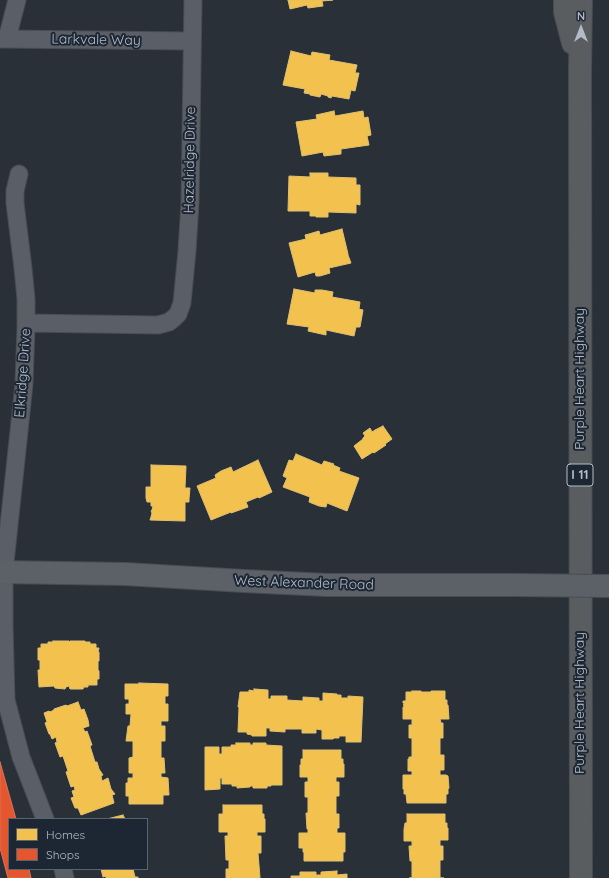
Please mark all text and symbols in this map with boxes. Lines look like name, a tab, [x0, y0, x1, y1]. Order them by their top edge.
north arrow	[561, 8, 601, 48]
text: N	[577, 9, 585, 23]
street label: Larkvale Way	[51, 31, 141, 49]
street label: Hazelridge Drive	[181, 106, 199, 214]
street label: Purple Heart Highway	[572, 308, 588, 450]
street label: Elkridge Drive	[12, 328, 34, 418]
road number: I 11	[567, 464, 593, 486]
street label: West Alexander Road	[234, 572, 374, 594]
street label: Purple Heart Highway	[572, 632, 588, 774]
legend	[8, 818, 148, 870]
text: Homes	[46, 827, 85, 842]
text: Shops	[46, 847, 80, 862]

